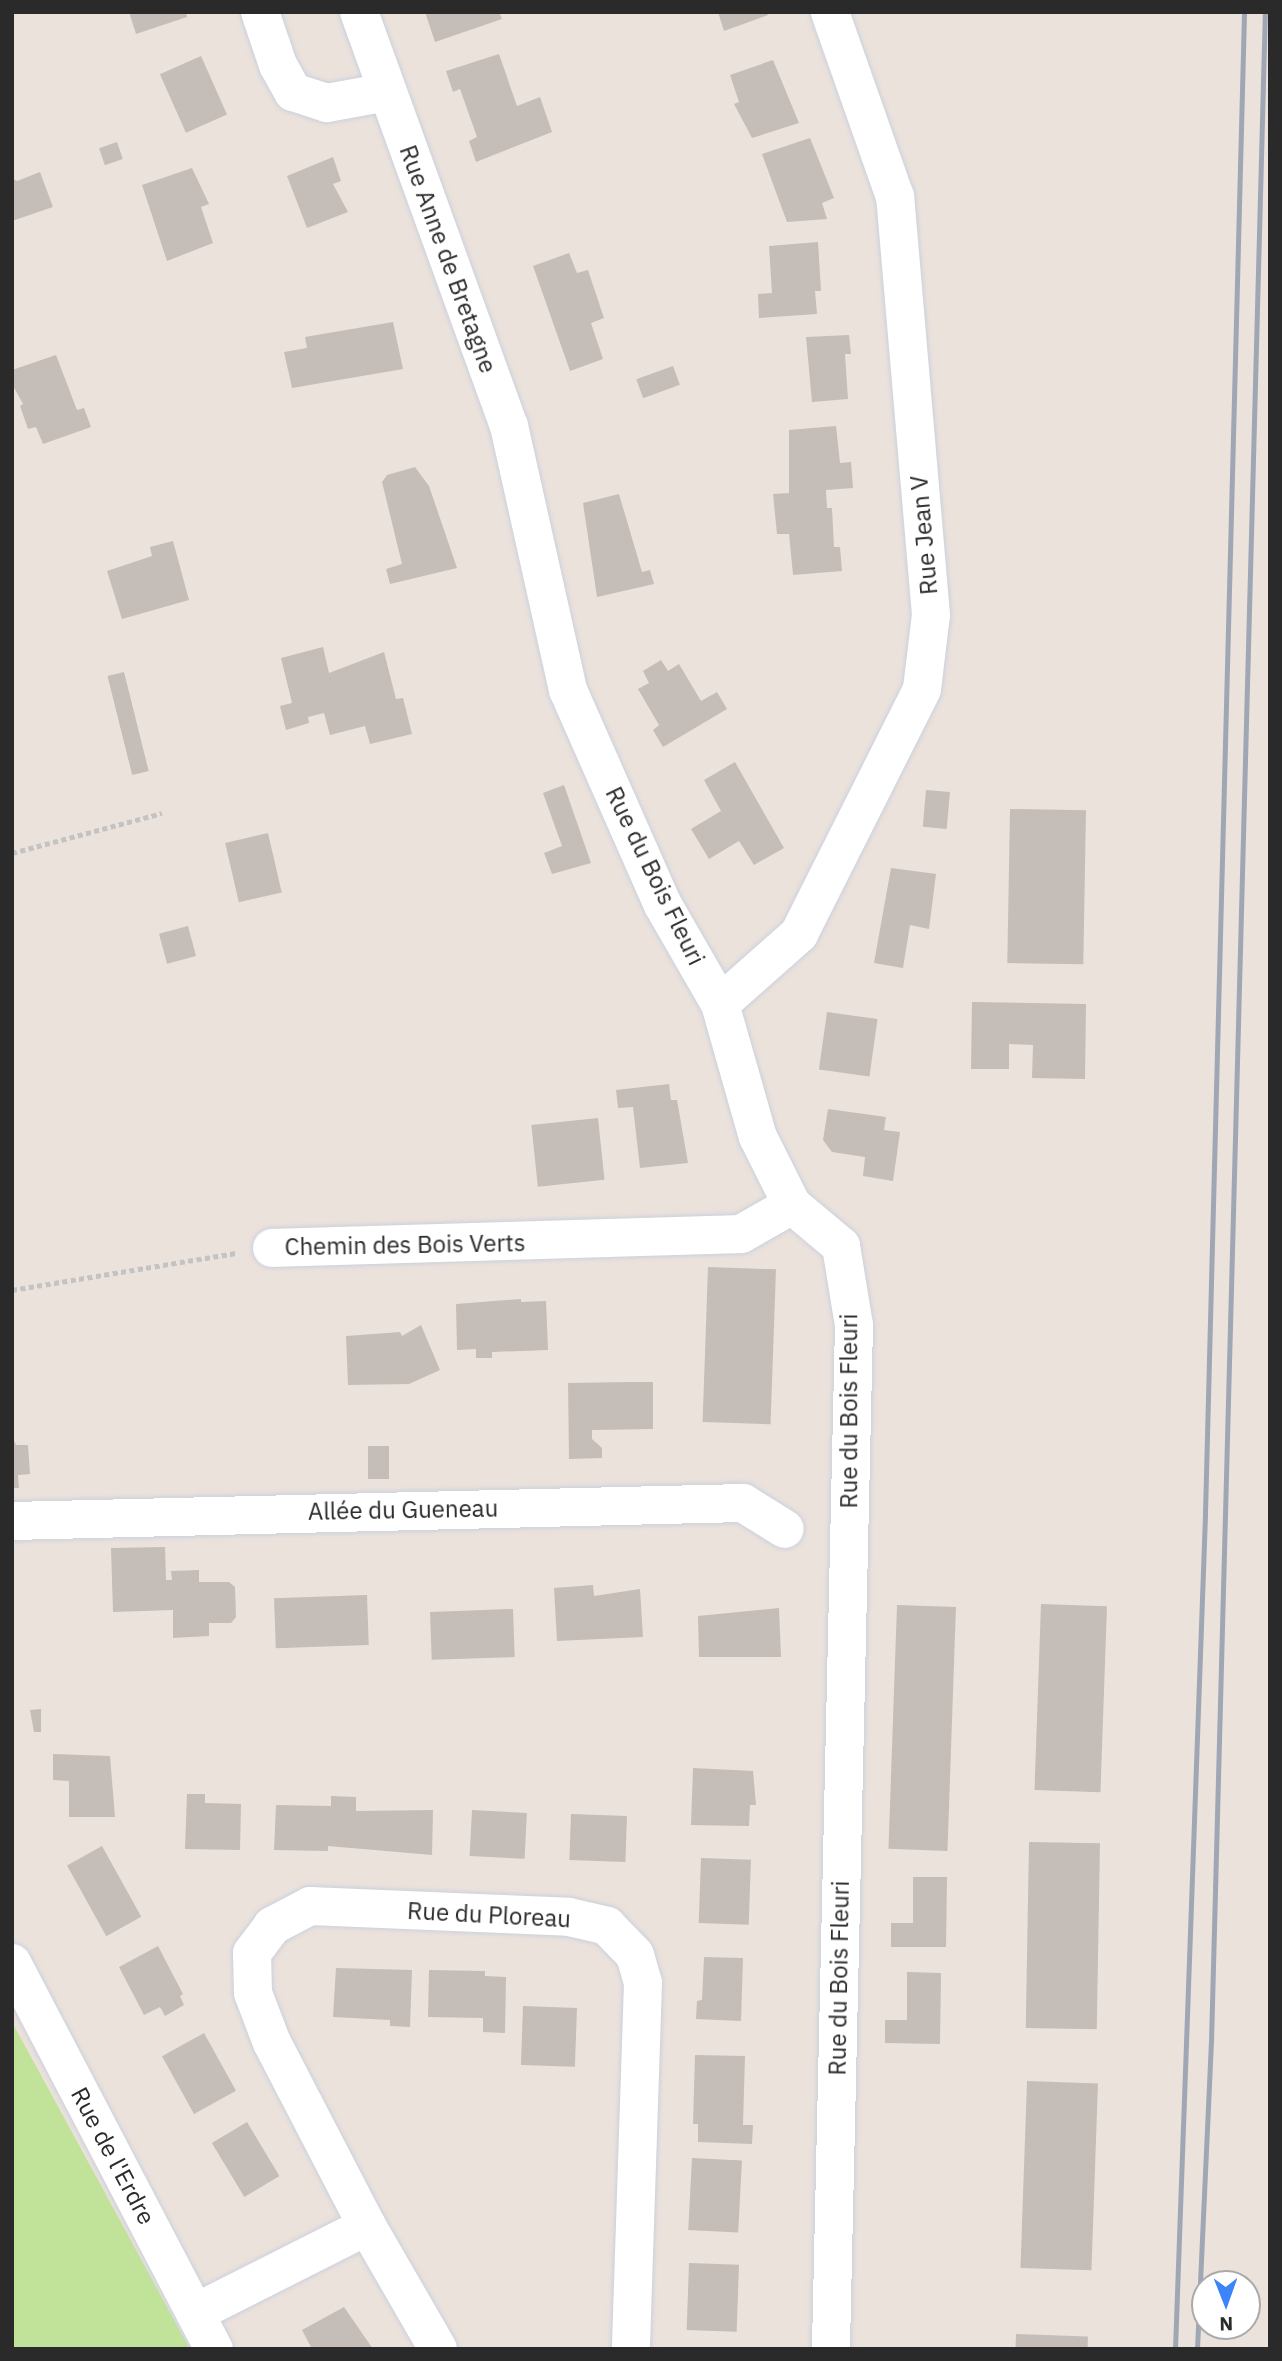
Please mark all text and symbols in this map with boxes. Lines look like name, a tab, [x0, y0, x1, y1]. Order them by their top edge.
street label: Rue Anne de Bretagne	[393, 141, 503, 377]
street label: Rue Jean V	[904, 474, 944, 596]
street label: Rue du Bois Fleuri	[599, 782, 711, 970]
street label: Chemin des Bois Verts	[284, 1228, 526, 1262]
street label: Rue du Bois Fleuri	[835, 1313, 863, 1509]
street label: Allée du Gueneau	[308, 1494, 498, 1526]
street label: Rue du Bois Fleuri	[823, 1880, 855, 2076]
street label: Rue du Ploreau	[406, 1896, 572, 1934]
street label: Rue de l'Erdre	[65, 2082, 161, 2230]
north arrow	[1191, 2270, 1261, 2340]
text: N	[1219, 2312, 1233, 2336]

